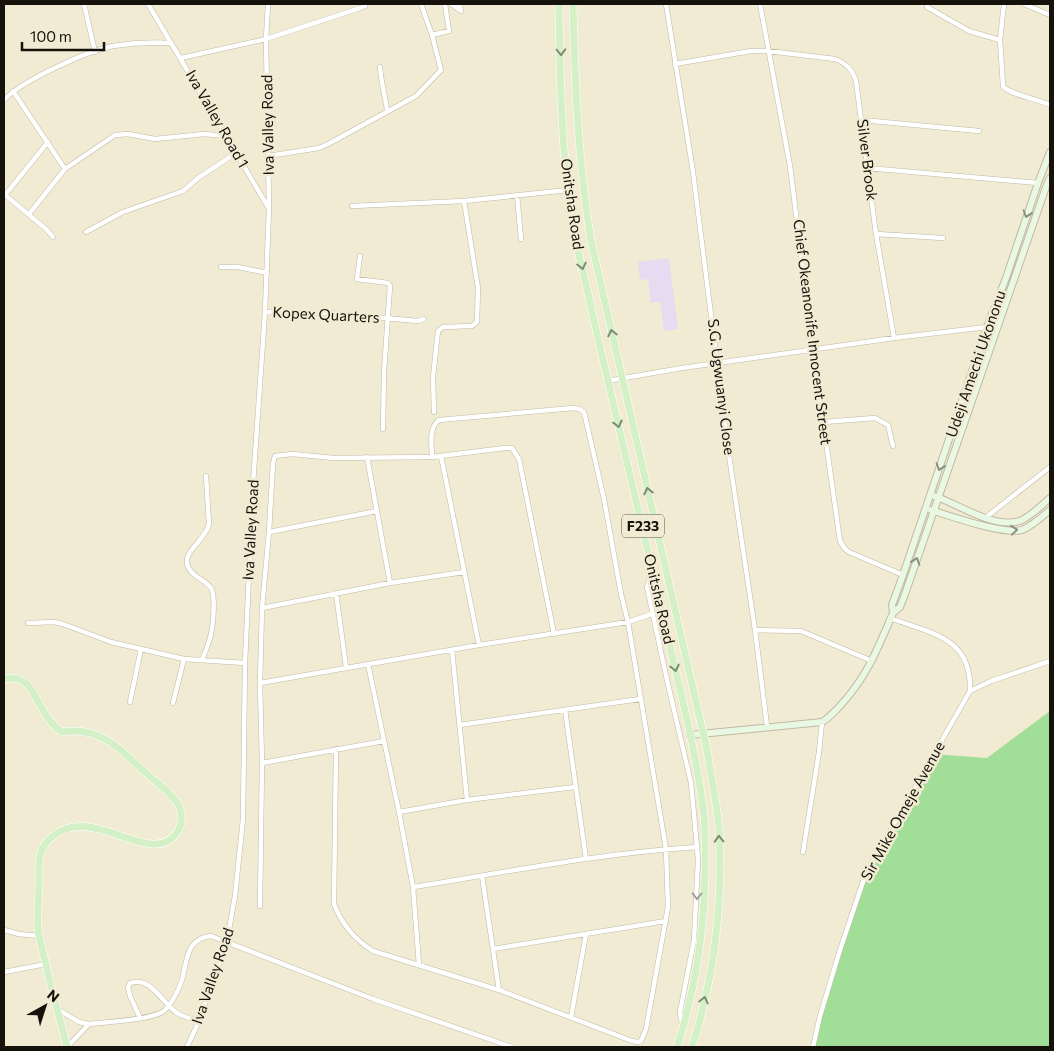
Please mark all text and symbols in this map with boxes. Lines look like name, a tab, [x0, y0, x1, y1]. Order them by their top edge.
scale bar	[22, 20, 105, 52]
text: 100 m	[30, 27, 72, 45]
one-way arrow	[555, 49, 566, 57]
street label: Iva Valley Road 1	[183, 66, 253, 171]
street label: Iva Valley Road	[257, 74, 277, 176]
street label: Silver Brook	[854, 118, 882, 202]
street label: Onitsha Road	[558, 157, 588, 251]
one-way arrow	[1022, 210, 1032, 218]
street label: Chief Okeanonife Innocent Street	[790, 218, 836, 446]
one-way arrow	[576, 261, 587, 270]
street label: Udeji Amechi Ukononu	[941, 288, 1009, 440]
street label: Kopex Quarters	[272, 302, 380, 326]
street label: S.G. Ugwuanyi Close	[705, 318, 739, 456]
one-way arrow	[607, 328, 618, 337]
one-way arrow	[612, 420, 623, 429]
one-way arrow	[936, 463, 946, 471]
street label: Iva Valley Road	[238, 479, 262, 581]
one-way arrow	[643, 487, 654, 496]
road number: F233	[622, 514, 664, 538]
one-way arrow	[1011, 525, 1019, 536]
street label: Onitsha Road	[641, 552, 679, 646]
one-way arrow	[910, 557, 920, 566]
one-way arrow	[669, 663, 680, 672]
street label: Sir Mike Omeje Avenue	[856, 738, 948, 883]
one-way arrow	[714, 834, 724, 842]
one-way arrow	[692, 892, 702, 900]
street label: Iva Valley Road	[187, 925, 237, 1026]
north arrow	[20, 981, 70, 1031]
text: N	[44, 986, 63, 1005]
one-way arrow	[698, 996, 709, 1005]

